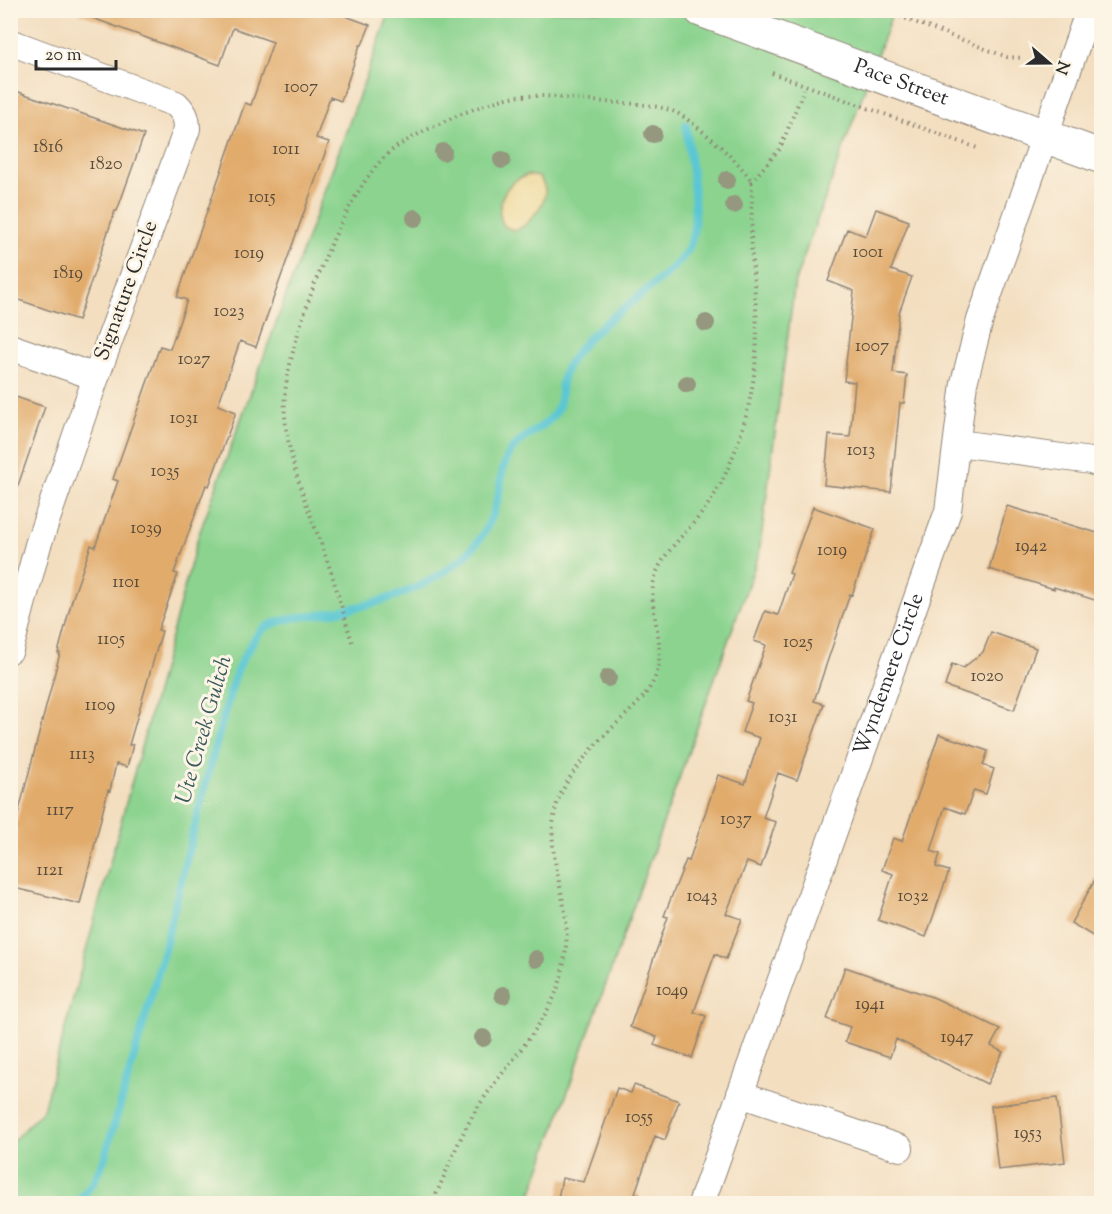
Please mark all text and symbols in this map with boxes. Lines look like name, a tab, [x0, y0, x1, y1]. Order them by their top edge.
scale bar	[36, 33, 116, 71]
north arrow	[1019, 33, 1079, 93]
text: 20 m	[45, 43, 82, 69]
street label: Pace Street	[849, 52, 953, 114]
text: N	[1048, 57, 1074, 77]
house number: 1007	[284, 75, 318, 101]
house number: 1816	[33, 135, 63, 161]
house number: 1011	[272, 137, 300, 163]
house number: 1820	[90, 152, 122, 178]
house number: 1015	[248, 185, 276, 211]
street label: Signature Circle	[88, 217, 166, 365]
house number: 1001	[853, 240, 883, 266]
house number: 1019	[234, 241, 264, 267]
house number: 1819	[53, 261, 83, 287]
house number: 1023	[214, 299, 244, 325]
house number: 1007	[855, 334, 889, 360]
house number: 1027	[178, 347, 210, 373]
house number: 1031	[170, 406, 198, 432]
house number: 1013	[847, 438, 875, 464]
house number: 1035	[151, 459, 179, 485]
house number: 1039	[130, 516, 162, 542]
house number: 1942	[1015, 534, 1048, 560]
house number: 1019	[817, 538, 847, 564]
house number: 1101	[112, 570, 140, 596]
street label: Wyndemere Circle	[847, 589, 932, 760]
house number: 1105	[97, 627, 125, 653]
house number: 1025	[783, 630, 813, 656]
water label: Ute Creek Gultch	[169, 652, 242, 808]
house number: 1020	[970, 664, 1004, 690]
house number: 1109	[85, 693, 115, 719]
house number: 1031	[769, 705, 797, 731]
house number: 1113	[69, 742, 95, 768]
house number: 1117	[46, 798, 74, 824]
house number: 1037	[720, 807, 752, 833]
house number: 1121	[37, 858, 63, 884]
house number: 1043	[687, 884, 717, 910]
house number: 1032	[897, 884, 929, 910]
house number: 1049	[656, 978, 688, 1004]
house number: 1941	[855, 992, 885, 1018]
house number: 1947	[941, 1025, 973, 1051]
house number: 1055	[625, 1105, 653, 1131]
house number: 1953	[1014, 1121, 1042, 1147]

